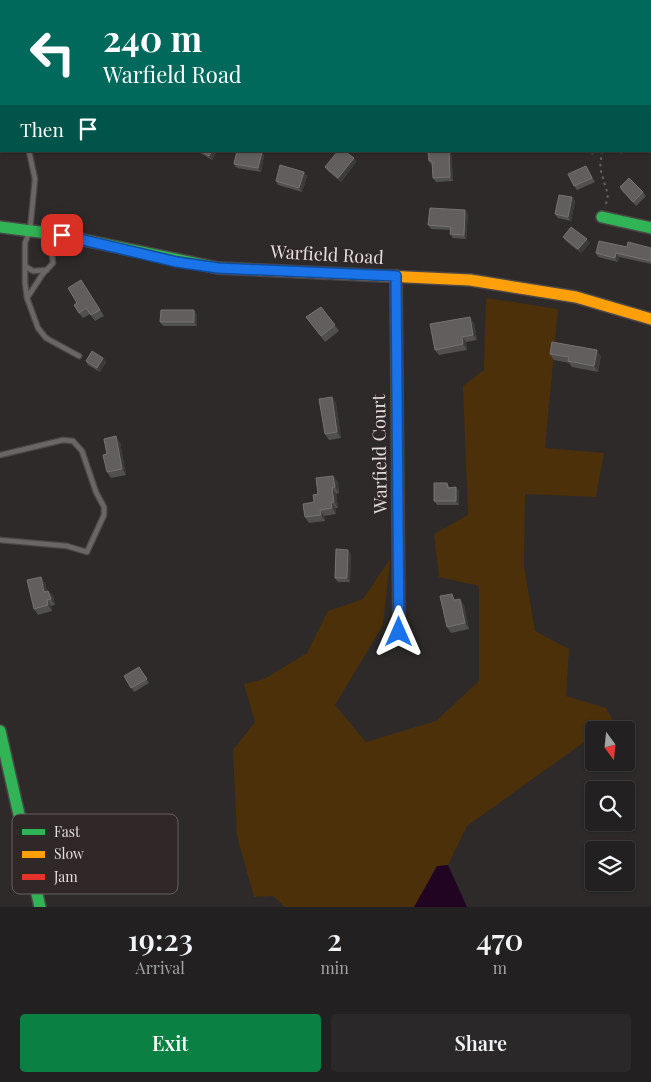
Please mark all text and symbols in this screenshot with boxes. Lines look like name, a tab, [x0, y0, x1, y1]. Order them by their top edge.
text: 240 m	[103, 14, 202, 61]
icon: left	[20, 20, 85, 85]
text: Warfield Road	[103, 59, 242, 89]
icon: arrive	[74, 115, 102, 143]
text: Then	[20, 116, 64, 142]
pin	[41, 214, 83, 256]
icon: arrive	[48, 221, 76, 249]
street label: Warfield Road	[269, 239, 385, 269]
street label: Warfield Court	[366, 393, 392, 515]
position arrow	[372, 605, 424, 657]
north arrow	[585, 721, 635, 771]
map controls	[585, 721, 635, 891]
button: search	[585, 781, 635, 831]
legend	[12, 814, 178, 894]
text: Fast	[54, 822, 81, 841]
button: layers	[585, 841, 635, 891]
text: Slow	[54, 844, 84, 863]
text: Jam	[53, 867, 78, 886]
text: 19:23	[127, 919, 193, 959]
text: 2	[327, 919, 342, 959]
text: 470	[476, 919, 524, 959]
text: Arrival	[136, 957, 185, 978]
text: min	[320, 957, 349, 978]
text: m	[493, 957, 507, 978]
button: Exit	[20, 1014, 321, 1072]
button: Share	[331, 1014, 631, 1072]

